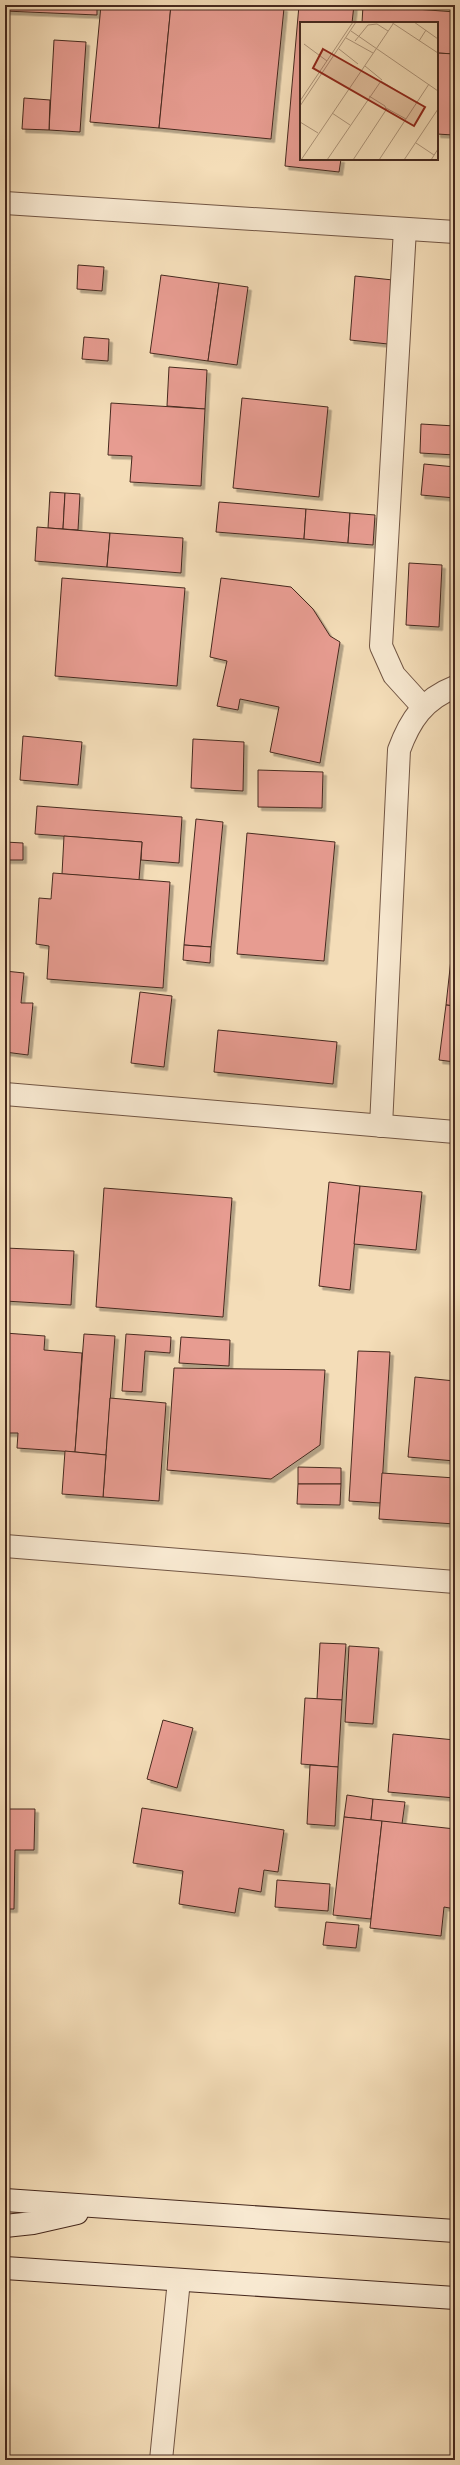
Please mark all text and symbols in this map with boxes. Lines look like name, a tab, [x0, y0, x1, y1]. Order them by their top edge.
inset map	[300, 22, 438, 160]

